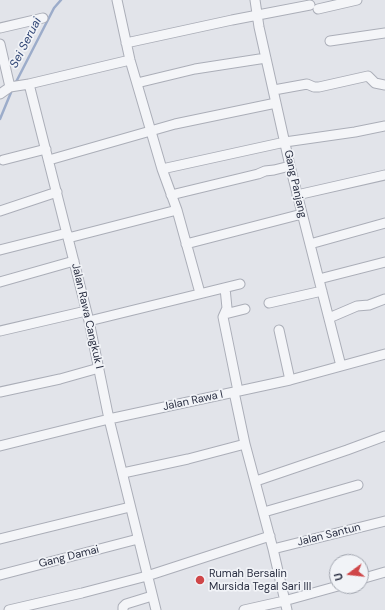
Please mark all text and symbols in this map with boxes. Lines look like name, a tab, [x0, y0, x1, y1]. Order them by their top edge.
water label: Sei Seruai	[7, 15, 45, 71]
street label: Gang Panjang	[281, 149, 309, 219]
street label: Jalan Rawa Cangkuk I	[68, 262, 106, 370]
street label: Jalan Rawa I	[162, 388, 224, 414]
street label: Jalan Santun	[296, 521, 362, 549]
street label: Gang Damai	[37, 543, 101, 571]
north arrow	[329, 554, 369, 594]
place label: Rumah Bersalin Mursida Tegal Sari III	[209, 567, 311, 593]
text: U	[331, 571, 346, 582]
marker: Rumah Bersalin Mursida Tegal Sari III	[194, 574, 206, 586]

